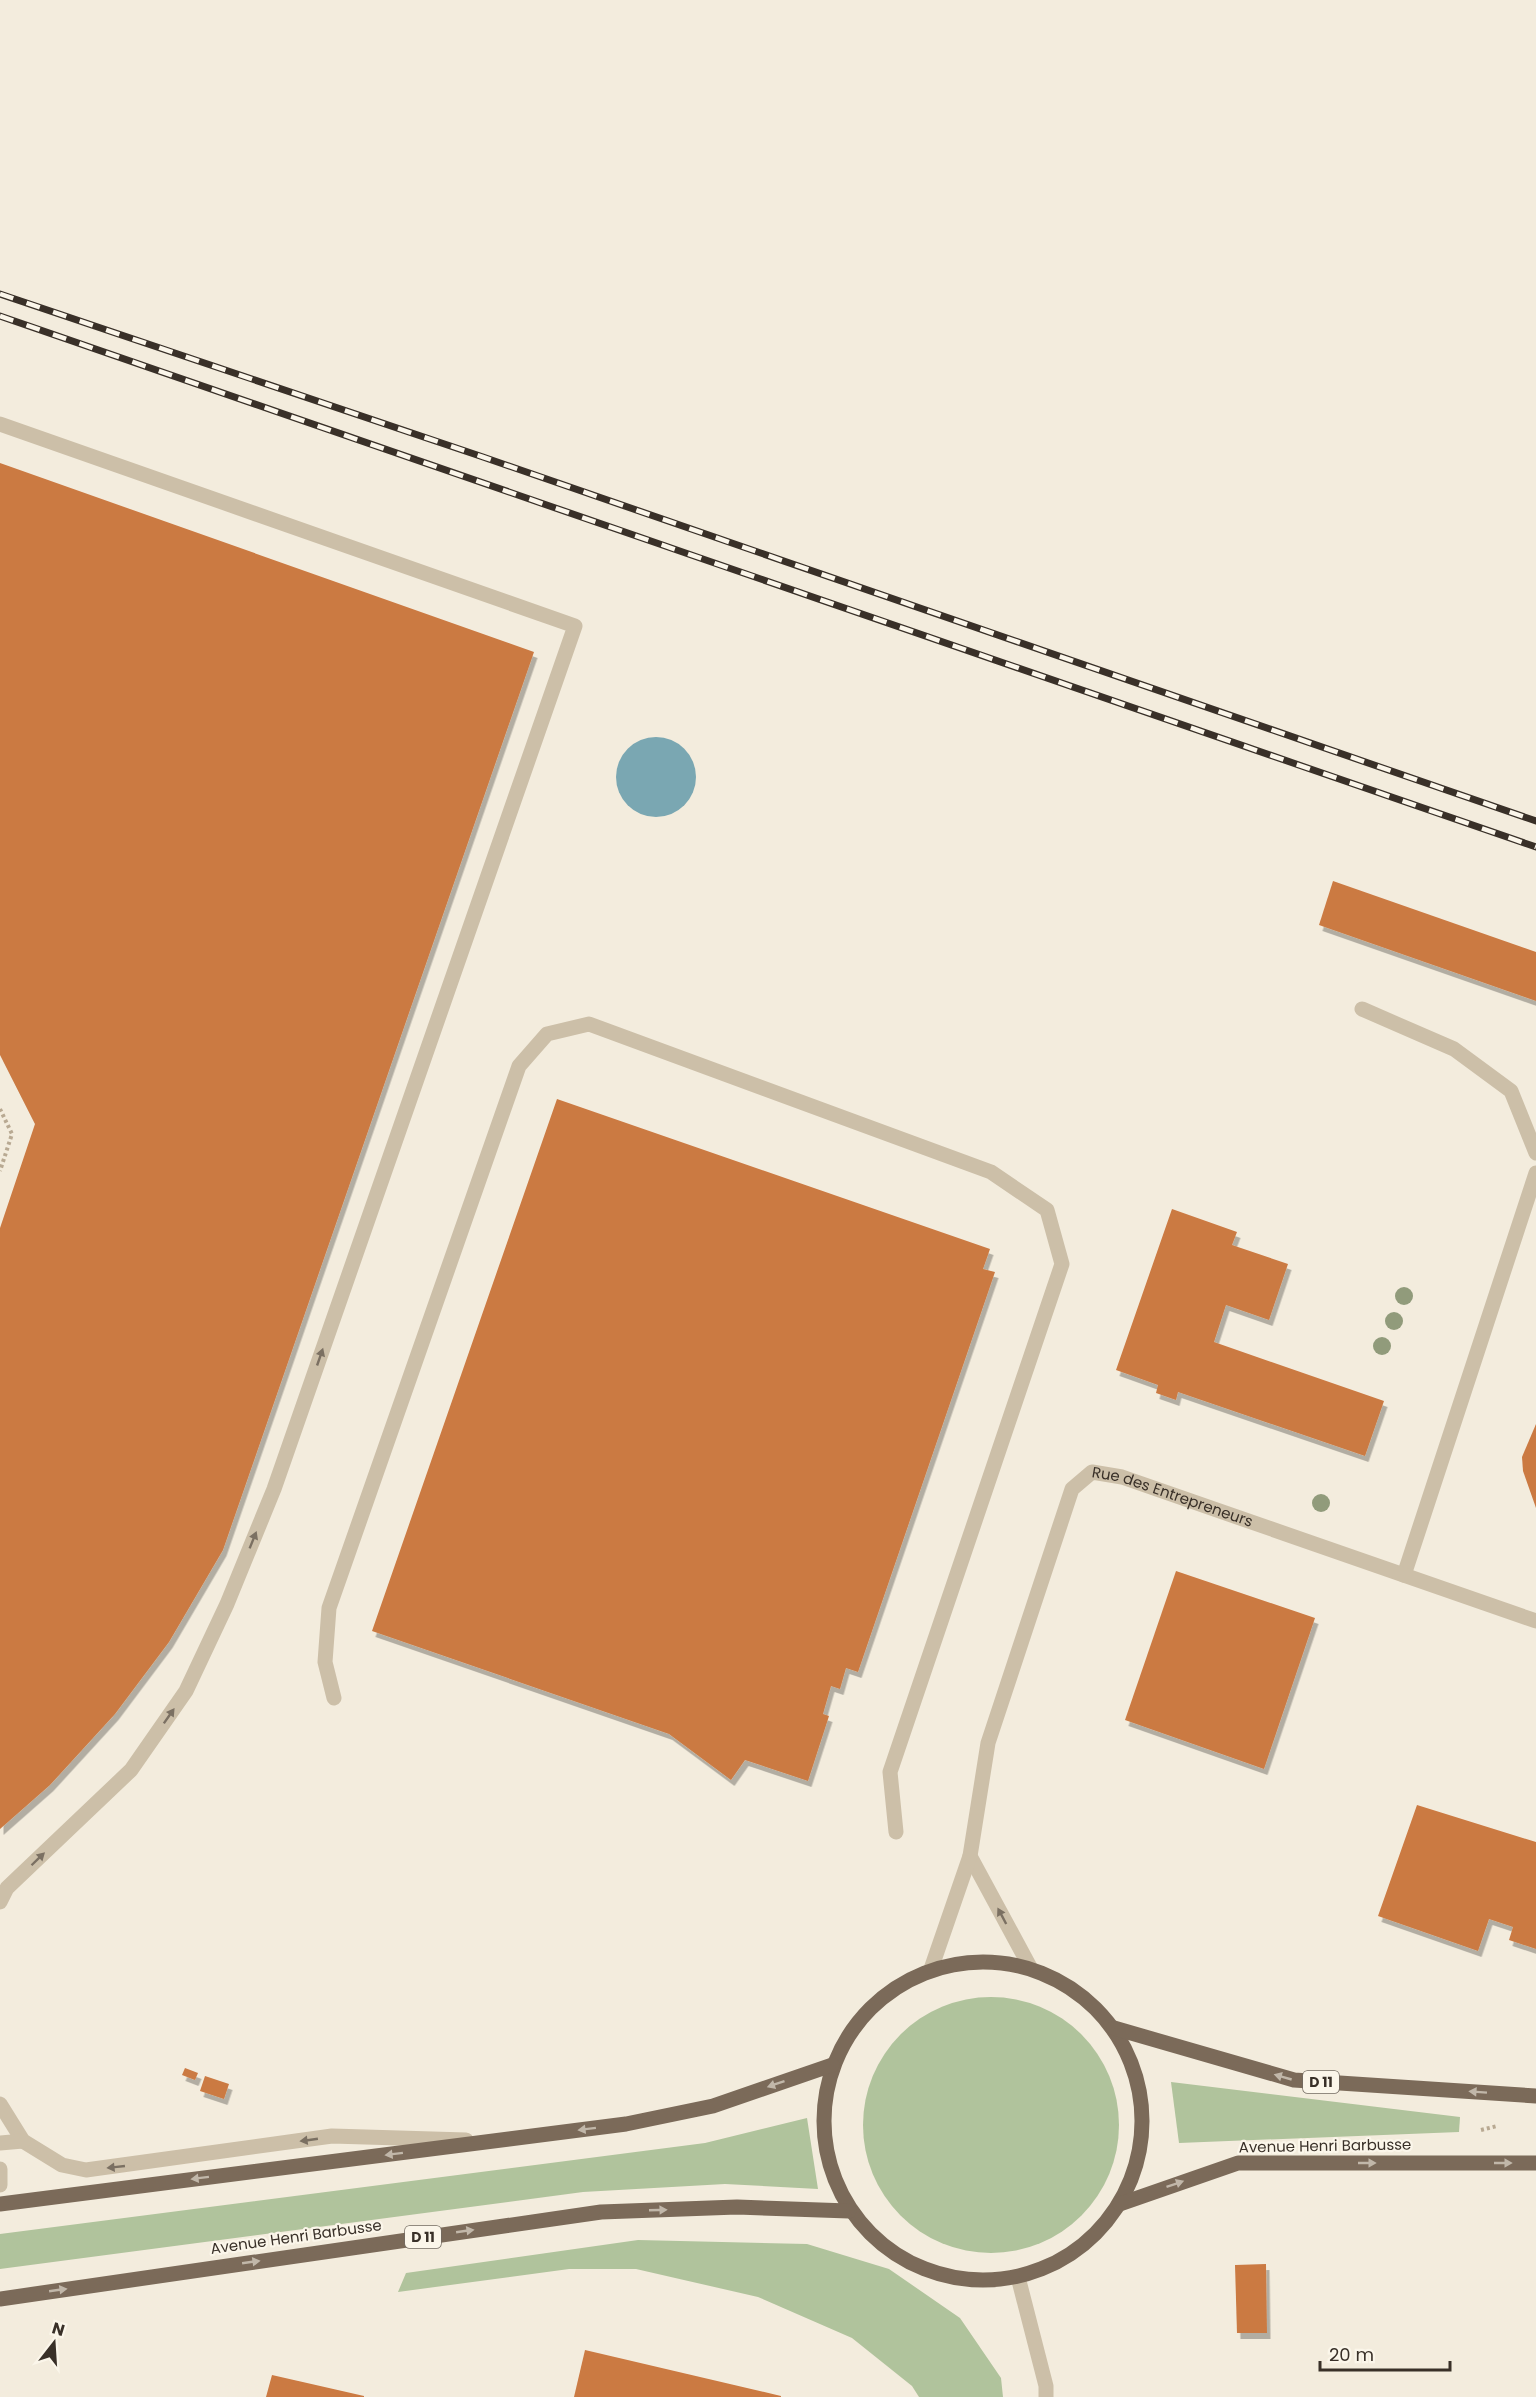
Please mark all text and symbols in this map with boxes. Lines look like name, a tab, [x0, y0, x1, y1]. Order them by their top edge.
one-way arrow	[316, 1348, 326, 1366]
street label: Rue des Entrepreneurs	[1091, 1461, 1256, 1532]
one-way arrow	[248, 1531, 258, 1549]
one-way arrow	[163, 1708, 175, 1724]
one-way arrow	[30, 1852, 45, 1866]
one-way arrow	[997, 1907, 1007, 1924]
road number: D 11	[1303, 2071, 1339, 2093]
one-way arrow	[1274, 2072, 1292, 2081]
one-way arrow	[767, 2080, 785, 2089]
one-way arrow	[1468, 2087, 1487, 2097]
one-way arrow	[578, 2124, 597, 2133]
street label: Avenue Henri Barbusse	[1239, 2133, 1411, 2158]
one-way arrow	[299, 2135, 318, 2144]
one-way arrow	[384, 2149, 403, 2158]
one-way arrow	[1357, 2158, 1376, 2168]
one-way arrow	[1493, 2158, 1512, 2168]
one-way arrow	[106, 2162, 125, 2172]
one-way arrow	[191, 2174, 210, 2183]
one-way arrow	[1166, 2179, 1184, 2189]
one-way arrow	[649, 2205, 668, 2214]
street label: Avenue Henri Barbusse	[209, 2214, 383, 2259]
road number: D 11	[405, 2226, 441, 2248]
one-way arrow	[455, 2227, 474, 2236]
one-way arrow	[241, 2258, 260, 2267]
one-way arrow	[48, 2286, 67, 2295]
north arrow	[24, 2313, 84, 2373]
text: N	[49, 2316, 67, 2342]
scale bar	[1320, 2334, 1450, 2372]
text: 20 m	[1329, 2342, 1374, 2367]

